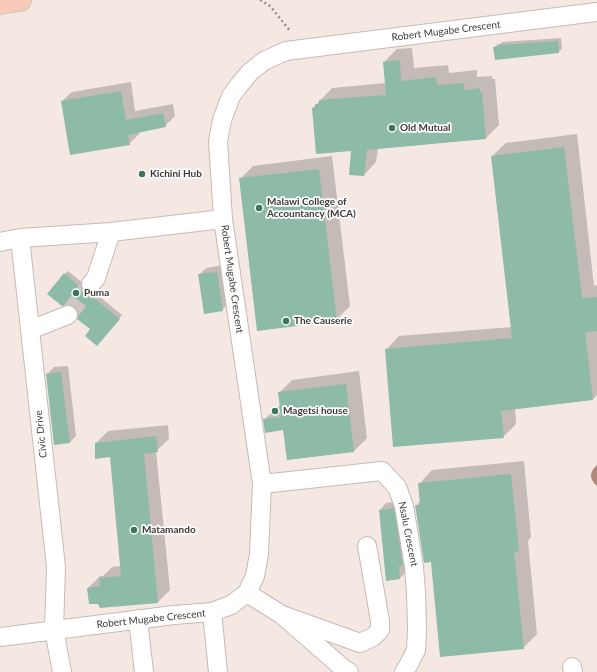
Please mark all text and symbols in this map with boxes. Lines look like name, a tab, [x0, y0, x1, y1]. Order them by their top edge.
street label: Robert Mugabe Crescent	[391, 18, 501, 44]
place label: Old Mutual	[400, 122, 451, 134]
marker: Old Mutual	[387, 123, 397, 133]
place label: Kichini Hub	[150, 168, 202, 180]
marker: Kichini Hub	[137, 169, 147, 179]
place label: Malawi College of Accountancy (MCA)	[267, 196, 356, 220]
marker: Malawi College of Accountancy (MCA)	[254, 203, 264, 213]
street label: Robert Mugabe Crescent	[218, 224, 246, 334]
place label: Puma	[84, 287, 109, 299]
marker: Puma	[71, 288, 81, 298]
place label: The Causerie	[294, 315, 352, 327]
marker: The Causerie	[281, 316, 291, 326]
place label: Magetsi house	[283, 405, 348, 417]
marker: Magetsi house	[270, 406, 280, 416]
street label: Civic Drive	[33, 410, 49, 458]
street label: Nsalu Crescent	[396, 500, 420, 568]
place label: Matamando	[142, 524, 196, 536]
marker: Matamando	[129, 525, 139, 535]
street label: Robert Mugabe Crescent	[96, 607, 206, 631]

